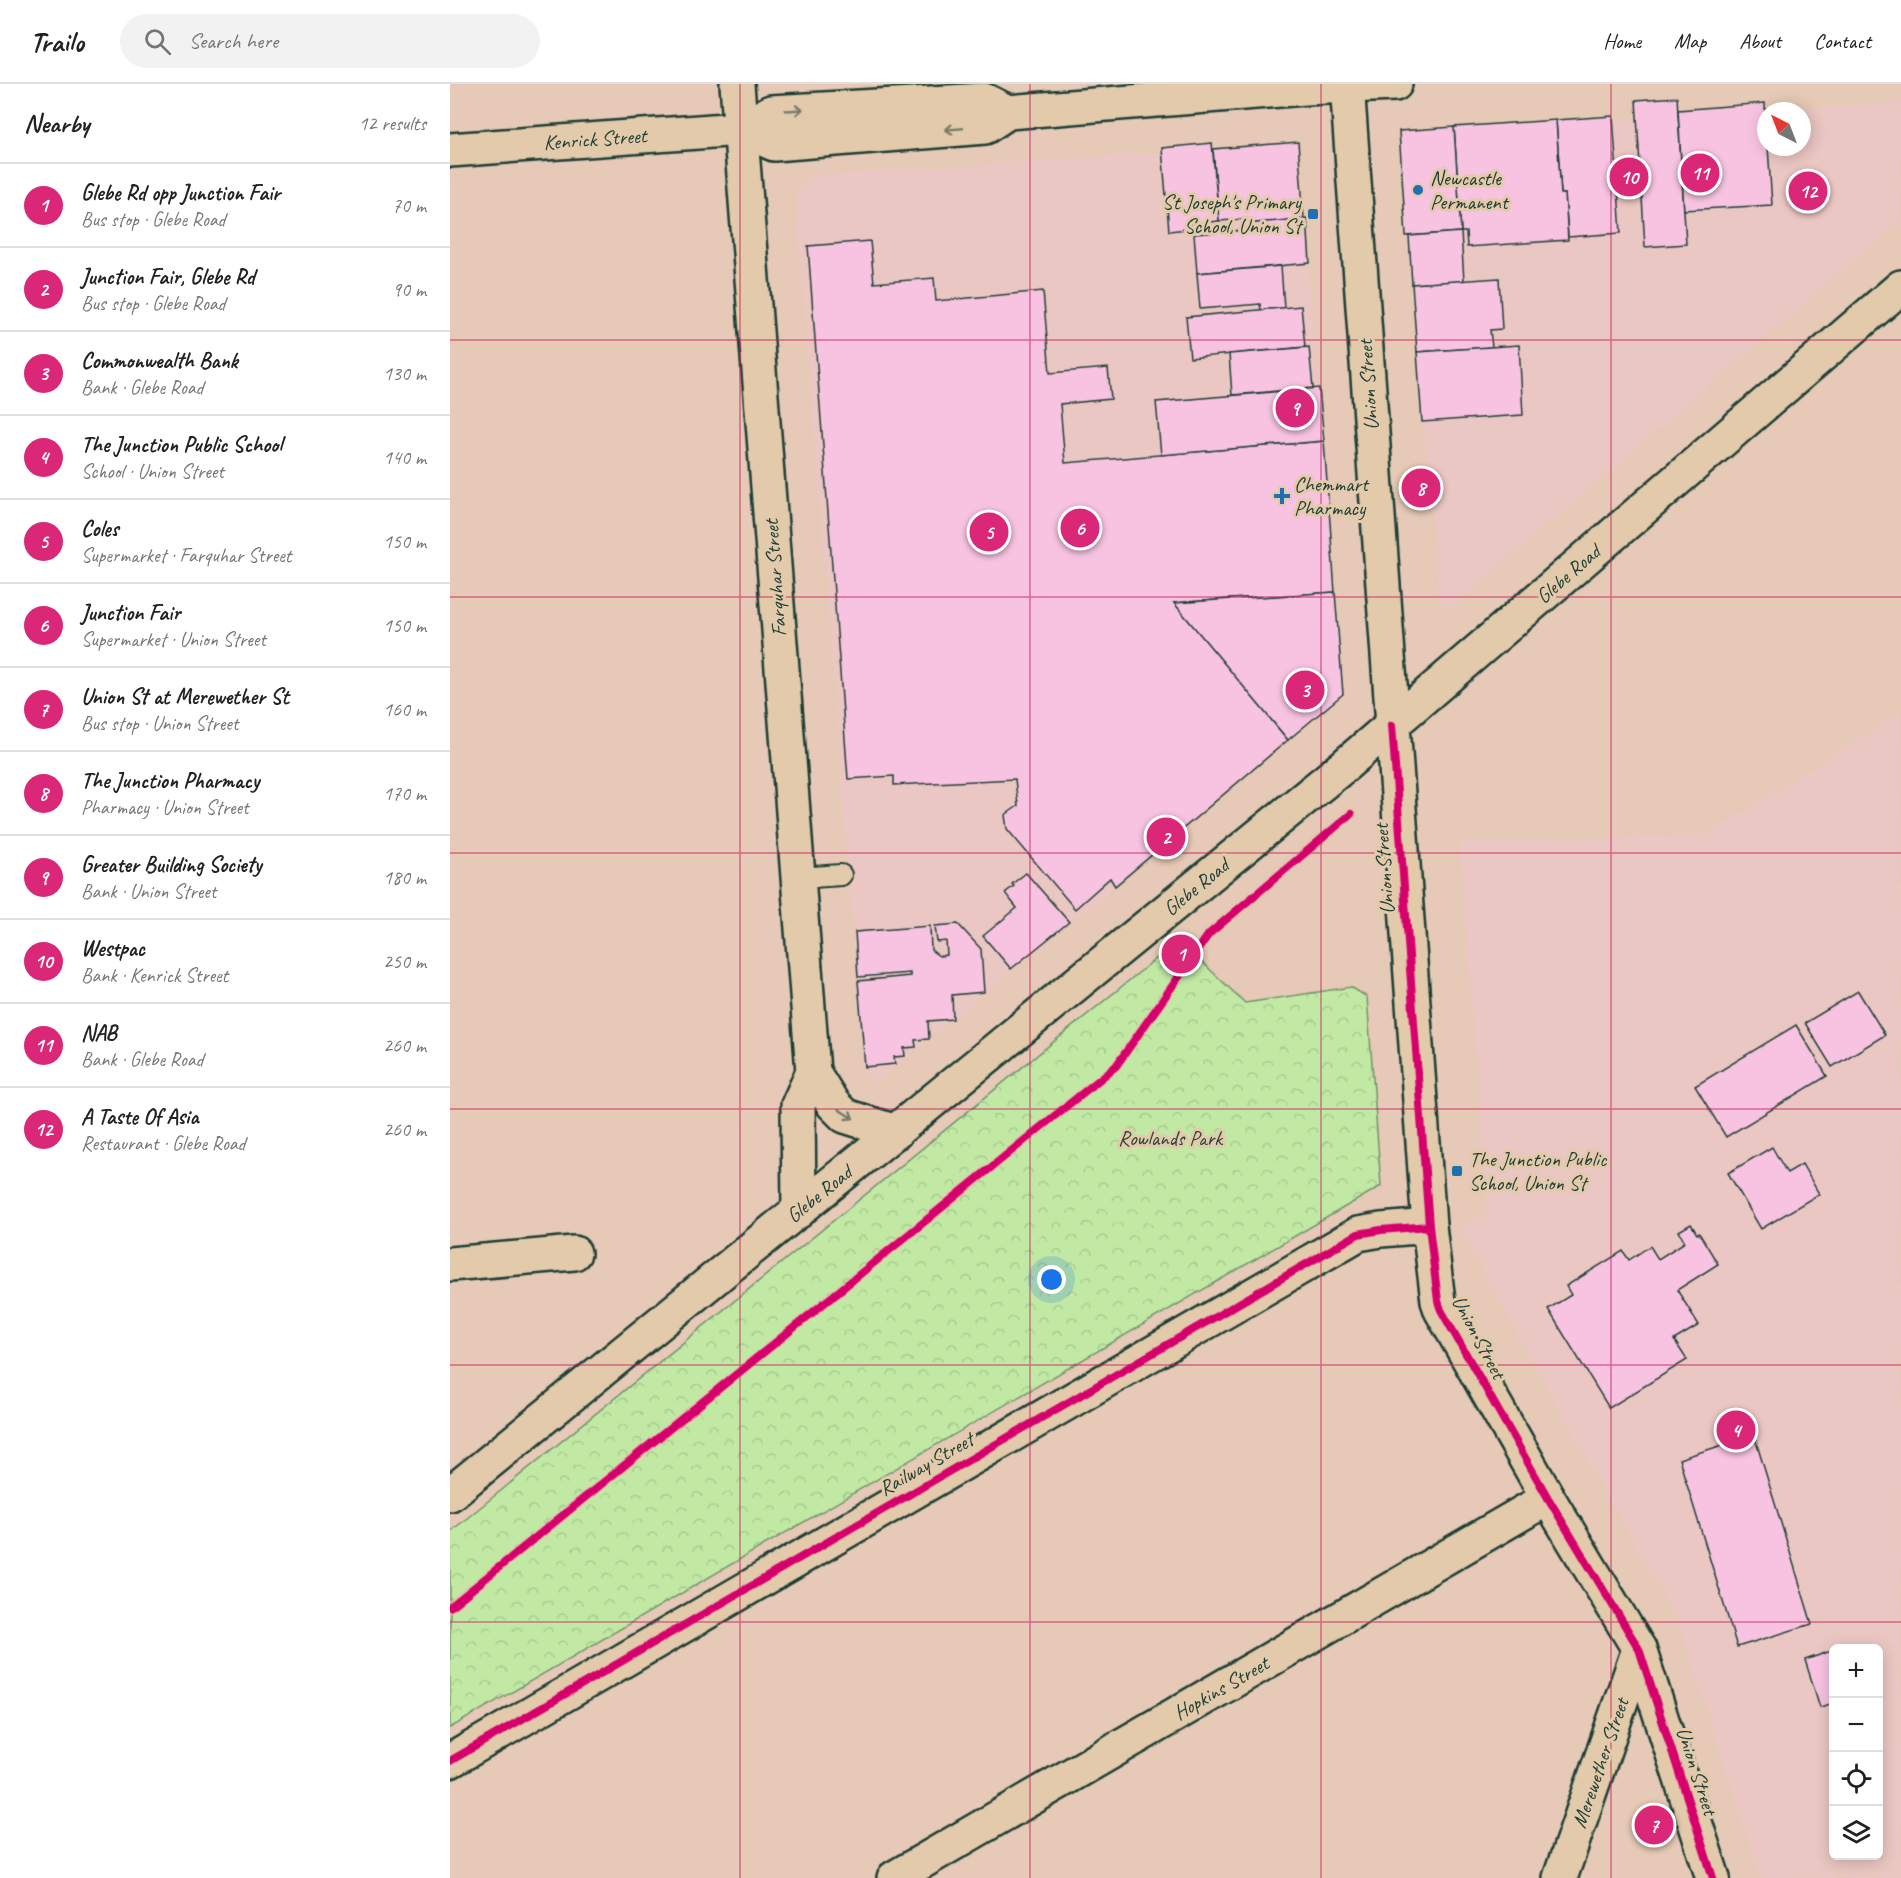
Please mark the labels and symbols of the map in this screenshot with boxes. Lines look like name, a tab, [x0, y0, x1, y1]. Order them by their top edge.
north arrow	[1757, 102, 1811, 156]
one-way arrow	[783, 105, 803, 116]
street label: Kenrick Street	[543, 122, 649, 156]
one-way arrow	[944, 124, 964, 135]
pin: 11	[1680, 150, 1720, 196]
pin: 10	[1610, 154, 1648, 200]
place label: Newcastle Permanent	[1430, 165, 1510, 215]
pin: 12	[1788, 168, 1828, 214]
marker: Newcastle Permanent	[1411, 183, 1425, 197]
place label: St Joseph's Primary School, Union St	[1162, 189, 1304, 239]
marker: St Joseph's Primary School, Union St	[1306, 207, 1320, 221]
street label: Union Street	[1352, 337, 1384, 431]
pin: 9	[1276, 386, 1314, 430]
pin: 8	[1402, 466, 1440, 510]
place label: Chemmart Pharmacy	[1294, 471, 1370, 521]
marker: Chemmart Pharmacy	[1275, 489, 1289, 503]
pin: 6	[1060, 506, 1100, 550]
pin: 5	[970, 510, 1008, 554]
street label: Farquhar Street	[758, 516, 792, 637]
street label: Glebe Road	[1530, 537, 1608, 609]
pin: 3	[1286, 668, 1324, 712]
pin: 2	[1146, 814, 1186, 860]
street label: Union Street	[1368, 821, 1400, 915]
street label: Glebe Road	[1158, 851, 1236, 921]
pin: 1	[1162, 932, 1200, 976]
one-way arrow	[837, 1107, 854, 1120]
park label: Rowlands Park	[1118, 1125, 1224, 1151]
place label: The Junction Public School, Union St	[1469, 1146, 1608, 1196]
street label: Glebe Road	[781, 1158, 859, 1228]
marker: The Junction Public School, Union St	[1450, 1164, 1464, 1178]
your location	[1037, 1265, 1066, 1294]
street label: Union Street	[1446, 1291, 1513, 1385]
pin: 4	[1716, 1408, 1756, 1452]
street label: Railway Street	[874, 1425, 981, 1502]
street label: Hopkins Street	[1169, 1649, 1275, 1726]
street label: Merewether Street	[1566, 1693, 1635, 1831]
street label: Union Street	[1671, 1724, 1724, 1820]
pin: 7	[1634, 1802, 1674, 1848]

